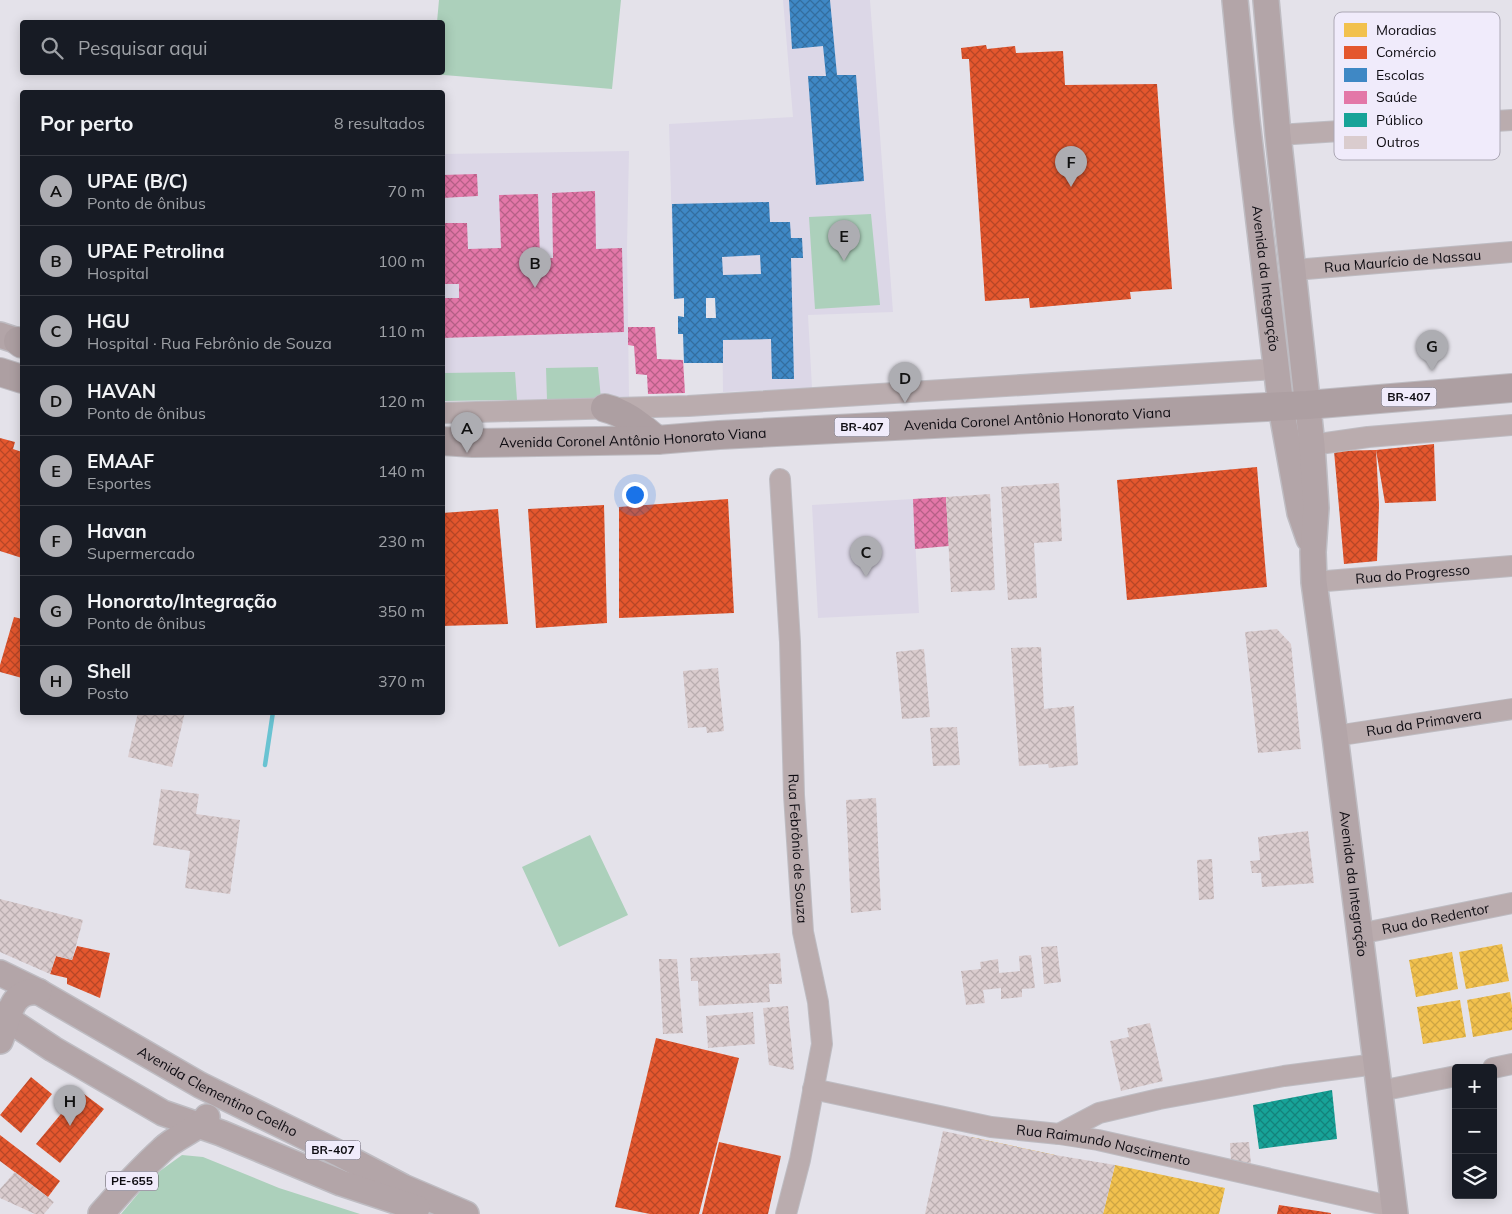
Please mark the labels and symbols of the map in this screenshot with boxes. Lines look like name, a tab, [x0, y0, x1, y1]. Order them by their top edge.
legend	[1334, 12, 1500, 160]
text: Moradias	[1376, 21, 1437, 39]
text: Comércio	[1376, 43, 1436, 61]
text: Escolas	[1376, 66, 1425, 84]
text: Saúde	[1376, 88, 1417, 106]
text: Público	[1376, 111, 1423, 129]
text: Outros	[1376, 133, 1420, 151]
pin: F	[1055, 146, 1087, 187]
street label: Avenida da Integração	[1248, 204, 1283, 352]
pin: E	[828, 220, 860, 261]
street label: Rua Maurício de Nassau	[1323, 246, 1482, 276]
pin: B	[519, 247, 551, 288]
pin: G	[1416, 330, 1448, 371]
pin: D	[889, 362, 921, 403]
road number: BR-407	[1382, 388, 1436, 407]
street label: Avenida Coronel Antônio Honorato Viana	[903, 403, 1171, 435]
pin: A	[451, 412, 483, 453]
road number: BR-407	[834, 418, 890, 437]
street label: Avenida Coronel Antônio Honorato Viana	[499, 424, 767, 452]
your location	[622, 482, 648, 508]
pin: C	[850, 536, 882, 577]
street label: Rua do Progresso	[1355, 560, 1471, 588]
street label: Rua da Primavera	[1365, 705, 1483, 740]
street label: Rua Febrônio de Souza	[784, 774, 811, 924]
street label: Avenida da Integração	[1335, 810, 1372, 958]
street label: Rua do Redentor	[1380, 899, 1492, 938]
street label: Avenida Clementino Coelho	[135, 1042, 301, 1141]
pin: H	[54, 1085, 86, 1126]
street label: Rua Raimundo Nascimento	[1015, 1121, 1192, 1170]
road number: BR-407	[306, 1140, 360, 1160]
road number: PE-655	[106, 1172, 158, 1190]

